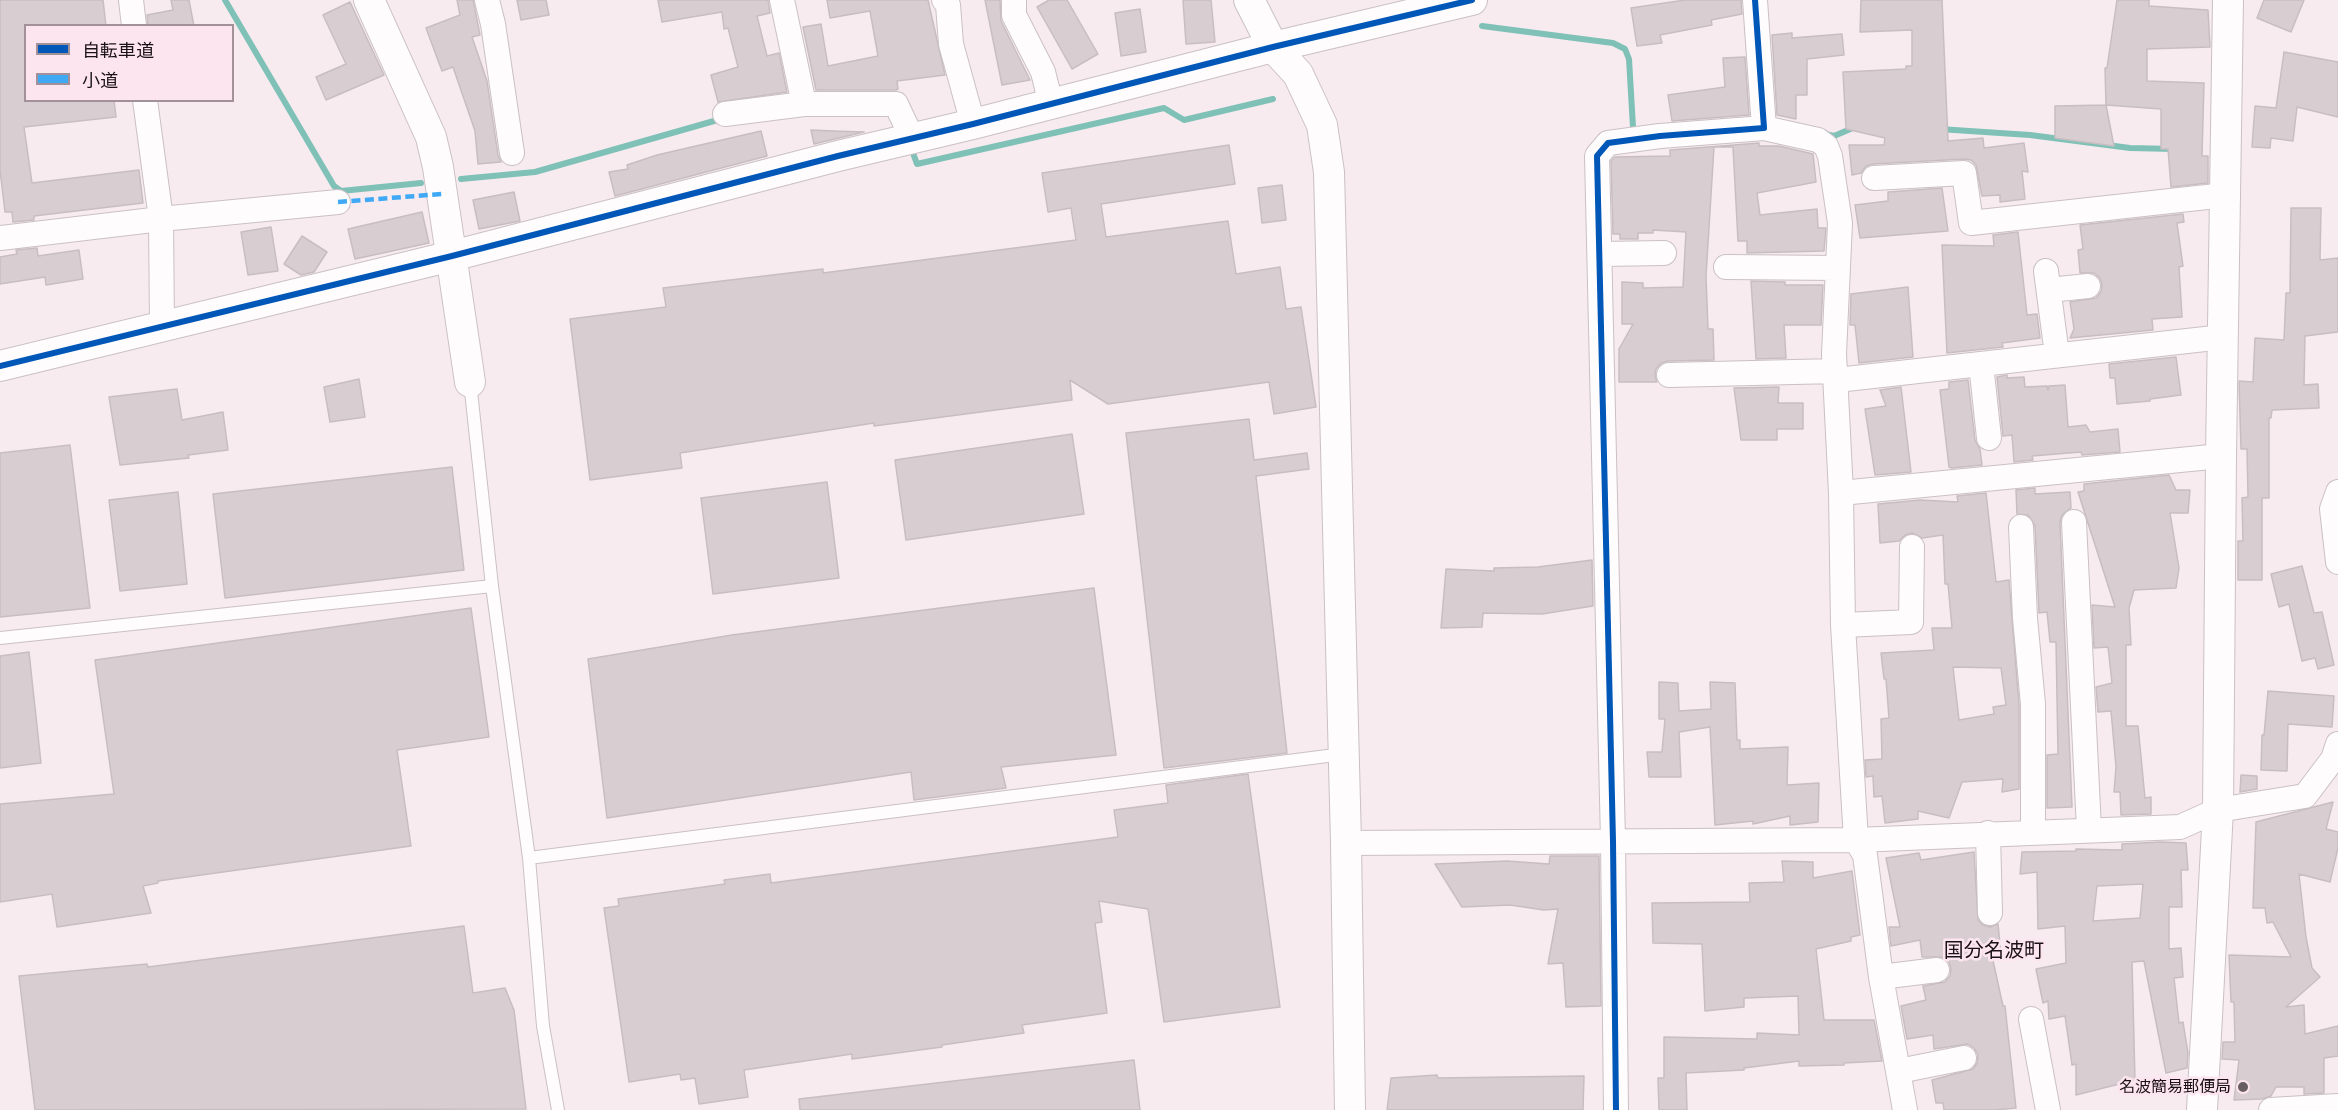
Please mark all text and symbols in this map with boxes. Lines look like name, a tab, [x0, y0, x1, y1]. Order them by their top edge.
legend	[24, 24, 234, 102]
text: 自転車道	[82, 39, 154, 62]
text: 小道	[82, 69, 118, 92]
district label: 国分名波町	[1944, 939, 2044, 963]
place label: 名波簡易郵便局	[2119, 1077, 2231, 1097]
marker: 名波簡易郵便局	[2236, 1080, 2250, 1094]

